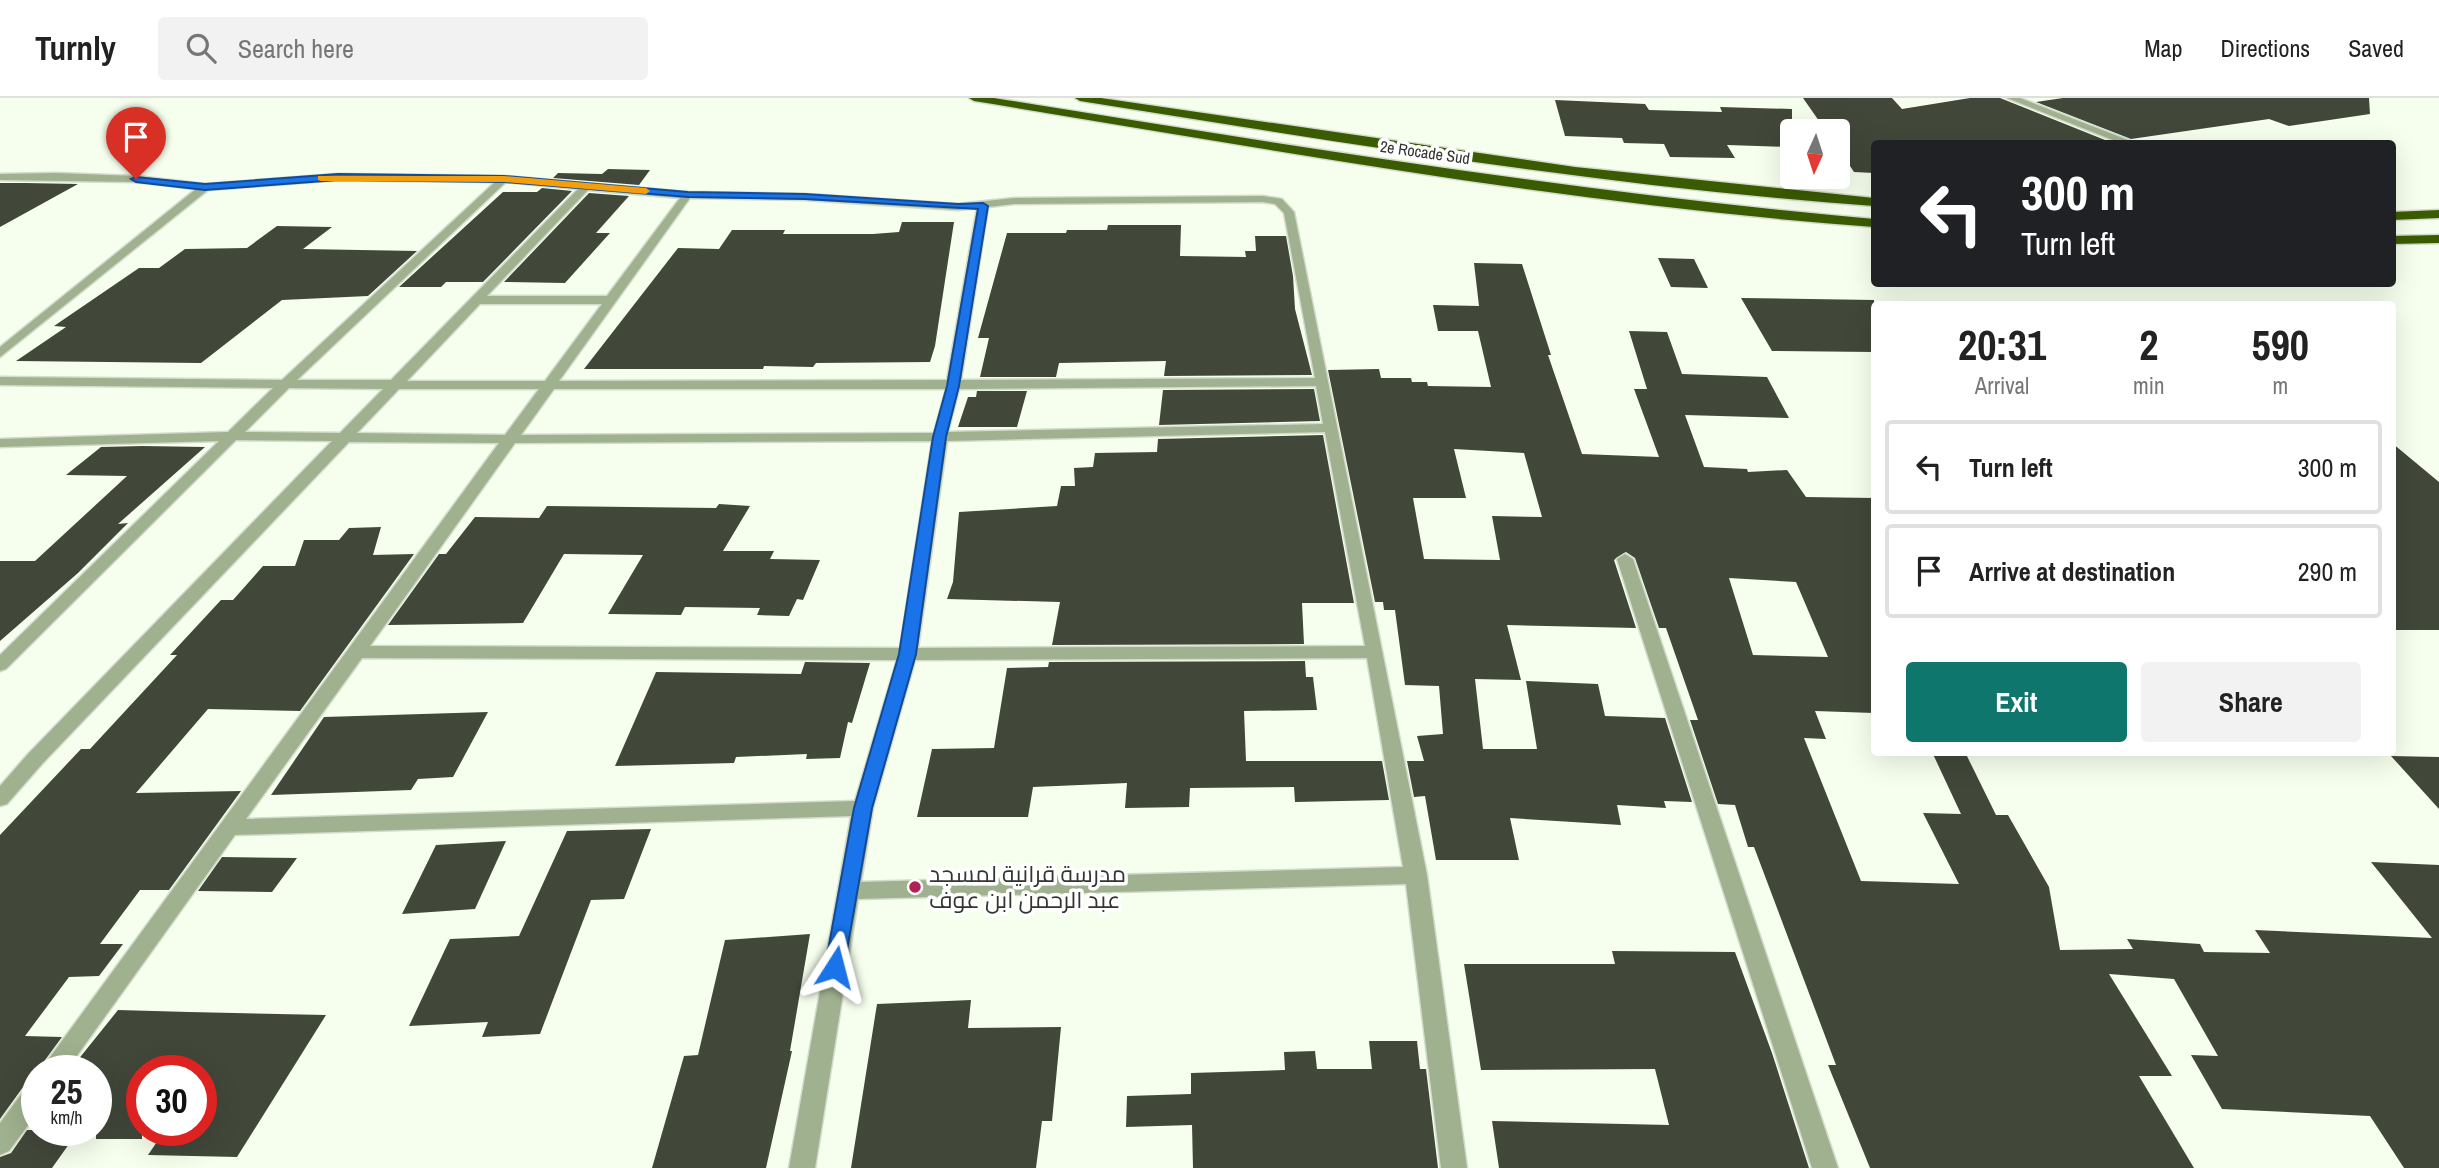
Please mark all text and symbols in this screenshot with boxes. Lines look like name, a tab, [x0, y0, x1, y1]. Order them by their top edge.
search box	[158, 17, 648, 80]
text: Turnly	[35, 26, 116, 70]
icon: search	[182, 29, 220, 67]
text: Search here	[238, 31, 354, 66]
text: Map	[2144, 32, 2182, 64]
text: Directions	[2220, 32, 2310, 64]
text: Saved	[2348, 32, 2404, 64]
pin	[106, 107, 166, 179]
icon: arrive	[117, 118, 155, 156]
north arrow	[1780, 119, 1850, 189]
map controls	[1780, 119, 1850, 189]
street label: 2e Rocade Sud	[1379, 135, 1471, 169]
text: 300 m	[2021, 159, 2135, 225]
icon: left	[1906, 168, 1997, 259]
text: Turn left	[2021, 222, 2115, 265]
text: 20:31	[1958, 317, 2046, 373]
text: 2	[2139, 317, 2158, 373]
text: 590	[2252, 317, 2309, 373]
text: Arrival	[1975, 370, 2029, 401]
text: min	[2133, 370, 2165, 401]
text: m	[2272, 370, 2288, 401]
icon: left	[1910, 448, 1948, 486]
text: Turn left	[1969, 450, 2053, 485]
text: 300 m	[2298, 450, 2357, 485]
icon: arrive	[1910, 552, 1948, 590]
text: Arrive at destination	[1969, 554, 2175, 589]
text: 290 m	[2298, 554, 2357, 589]
button: Exit	[1906, 662, 2127, 742]
button: Share	[2141, 662, 2361, 742]
place label: مدرسة قرانية لمسجد عبد الرحمن ابن عوف	[929, 858, 1126, 915]
marker: مدرسة قرانية لمسجد عبد الرحمن ابن عوف	[907, 879, 923, 895]
position arrow	[798, 930, 872, 1004]
speed limit sign: 30	[126, 1055, 217, 1146]
text: 25	[51, 1068, 82, 1115]
text: km/h	[51, 1105, 83, 1130]

